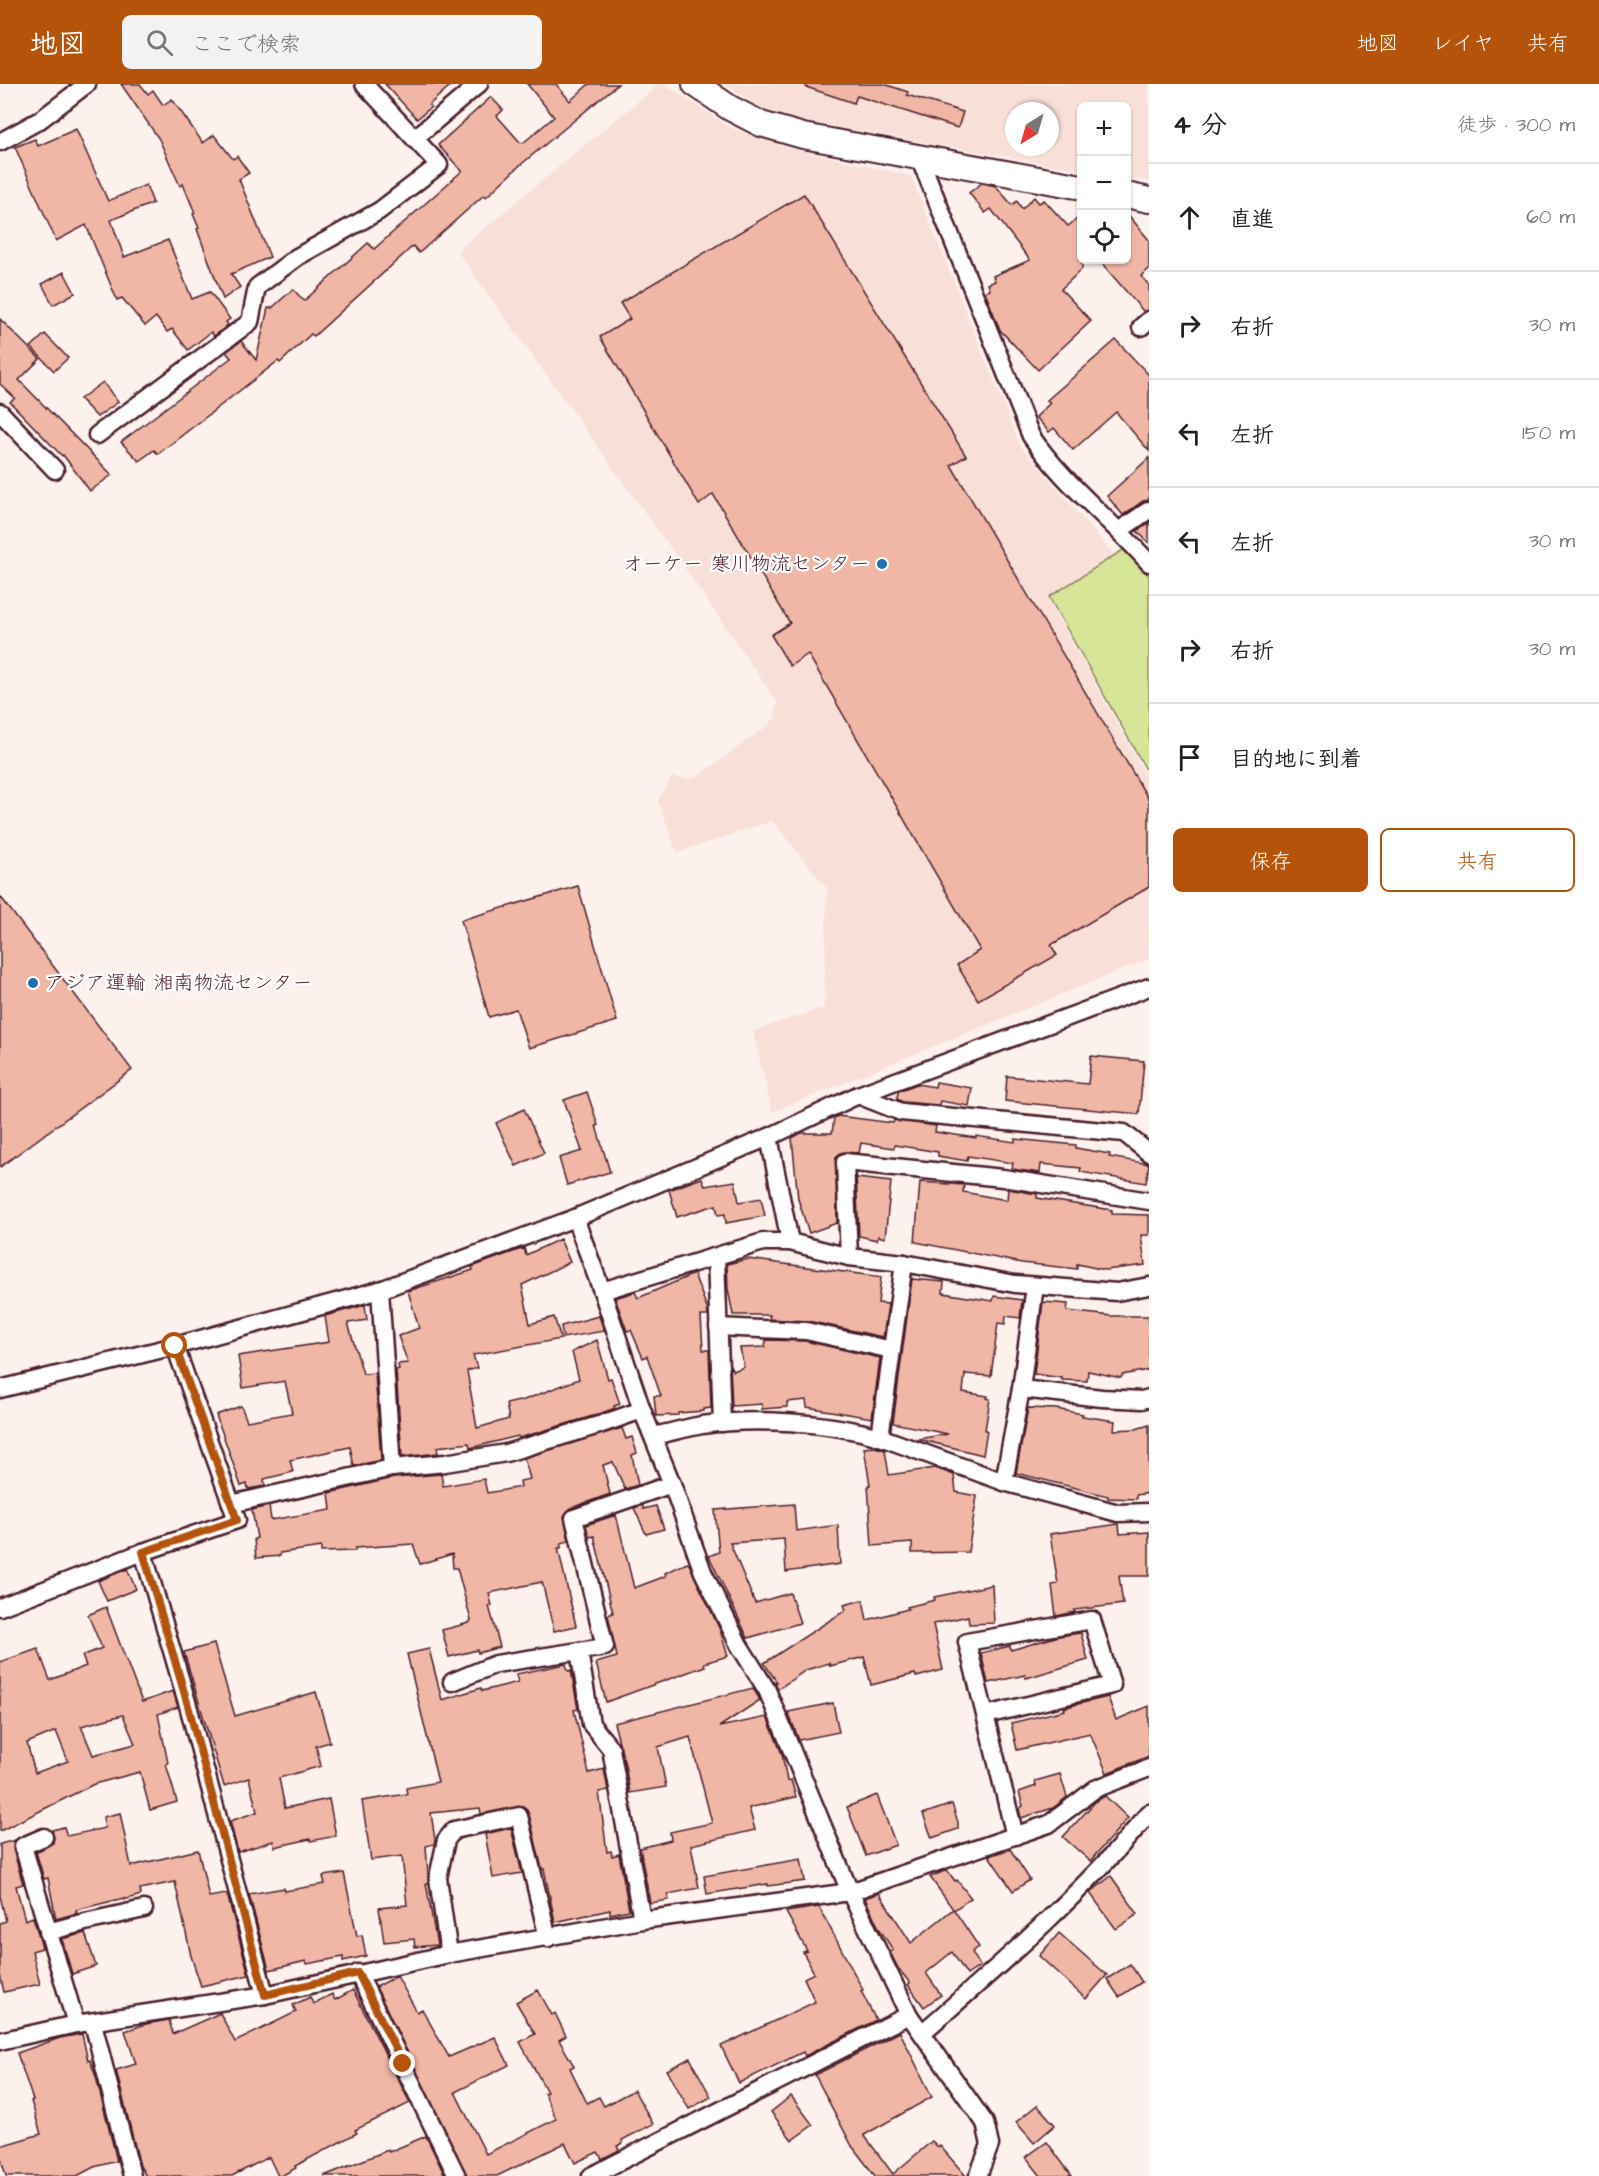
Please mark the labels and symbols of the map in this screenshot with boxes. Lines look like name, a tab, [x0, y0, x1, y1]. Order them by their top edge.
north arrow	[1005, 102, 1059, 156]
place label: オーケー 寒川物流センター	[623, 550, 870, 578]
marker: オーケー 寒川物流センター	[875, 557, 889, 571]
place label: アジア運輸 湘南物流センター	[45, 969, 313, 997]
marker: アジア運輸 湘南物流センター	[26, 976, 40, 990]
route start	[161, 1332, 187, 1358]
route end	[389, 2050, 415, 2076]

